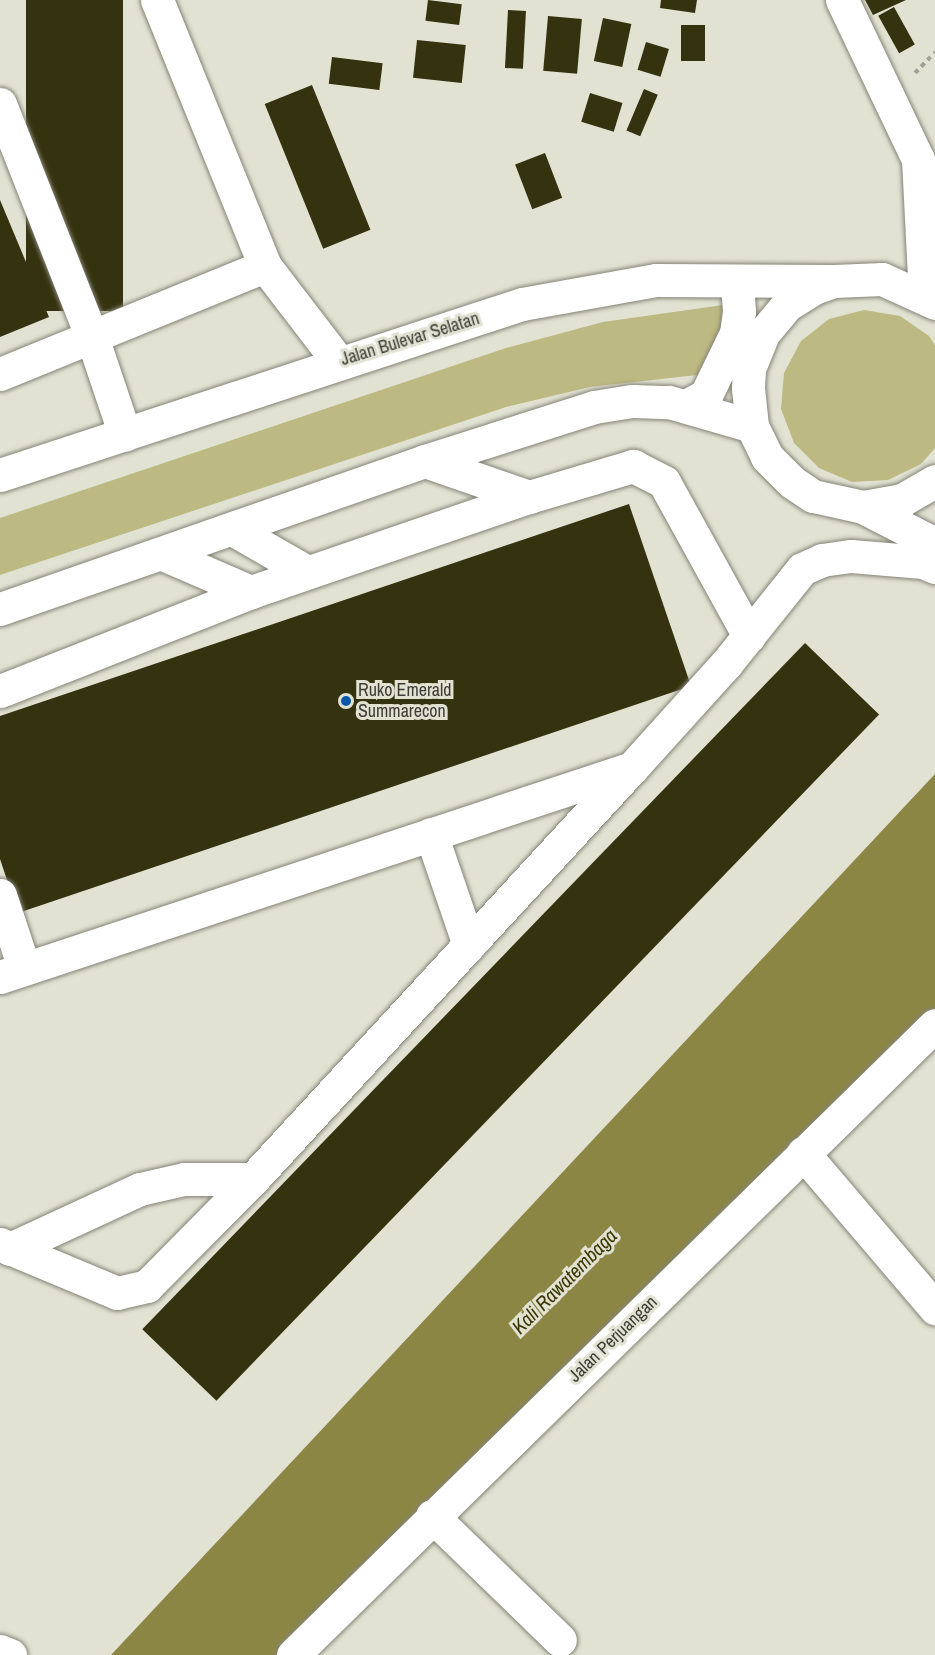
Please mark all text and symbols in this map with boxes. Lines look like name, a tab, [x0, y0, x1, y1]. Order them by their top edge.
street label: Jalan Bulevar Selatan	[338, 308, 482, 370]
place label: Ruko Emerald Summarecon	[358, 680, 452, 722]
marker: Ruko Emerald Summarecon	[339, 694, 353, 708]
water label: Kali Rawatembaga	[507, 1224, 621, 1338]
street label: Jalan Perjuangan	[564, 1291, 662, 1387]

